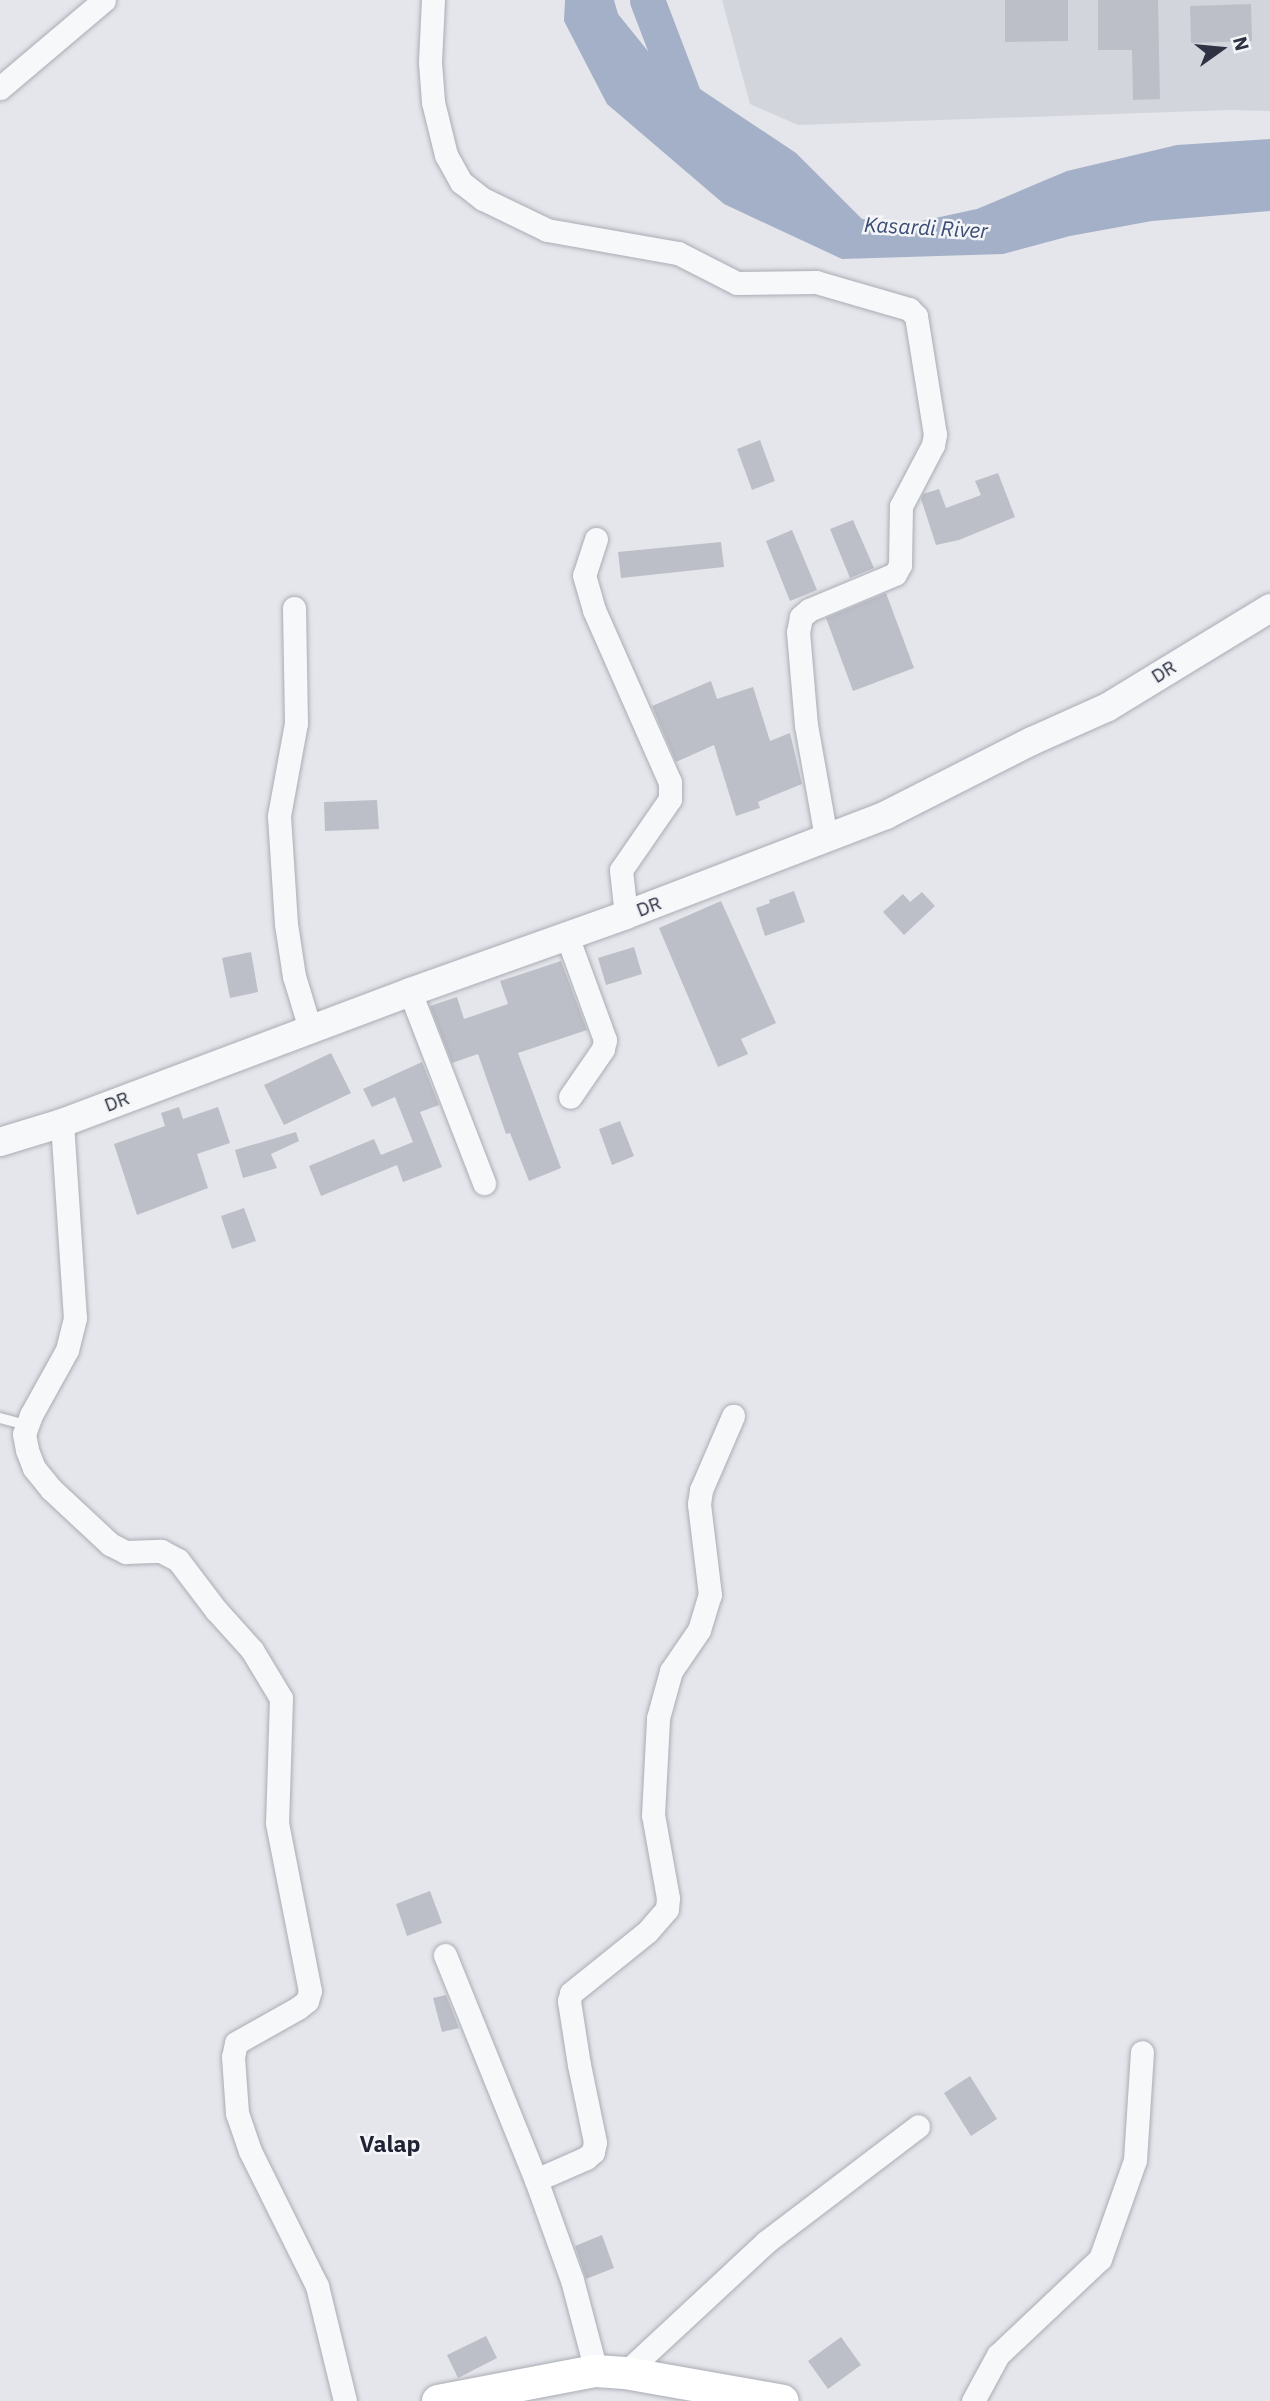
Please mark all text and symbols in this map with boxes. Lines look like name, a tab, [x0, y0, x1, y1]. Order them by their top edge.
north arrow	[1186, 14, 1256, 84]
text: N	[1228, 34, 1255, 53]
water label: Kasardi River	[864, 211, 988, 243]
street label: DR	[1147, 656, 1181, 688]
street label: DR	[633, 892, 665, 922]
street label: DR	[101, 1087, 133, 1117]
district label: Valap	[359, 2129, 421, 2157]

